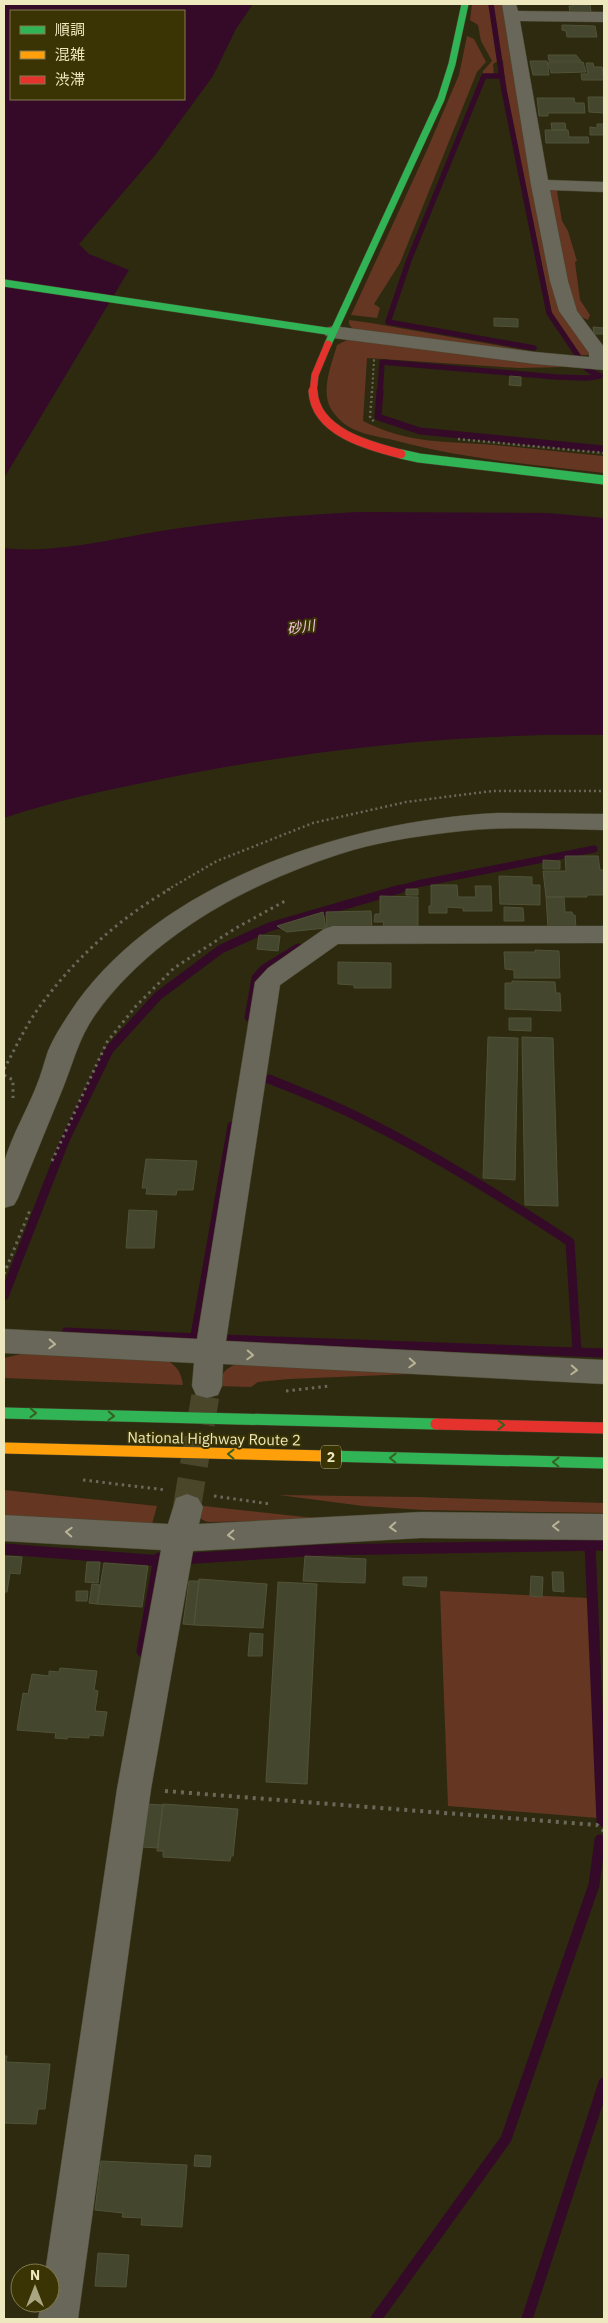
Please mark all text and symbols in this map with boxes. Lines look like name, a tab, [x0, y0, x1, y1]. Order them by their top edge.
legend	[10, 10, 185, 100]
text: 順調	[55, 20, 85, 39]
text: 混雑	[55, 45, 85, 64]
text: 渋滞	[55, 70, 85, 89]
water label: 砂川	[286, 616, 318, 638]
one-way arrow	[49, 1338, 57, 1349]
one-way arrow	[246, 1349, 254, 1360]
one-way arrow	[408, 1357, 416, 1368]
one-way arrow	[570, 1365, 578, 1376]
one-way arrow	[29, 1408, 37, 1419]
one-way arrow	[107, 1410, 115, 1421]
one-way arrow	[497, 1420, 505, 1431]
street label: National Highway Route 2	[127, 1427, 301, 1450]
road number: 2	[321, 1445, 341, 1468]
one-way arrow	[226, 1449, 234, 1459]
one-way arrow	[389, 1453, 396, 1463]
one-way arrow	[551, 1457, 559, 1467]
one-way arrow	[389, 1521, 397, 1532]
one-way arrow	[551, 1521, 559, 1531]
one-way arrow	[64, 1526, 72, 1537]
one-way arrow	[227, 1530, 235, 1541]
north arrow	[10, 2263, 60, 2313]
text: N	[30, 2266, 40, 2284]

